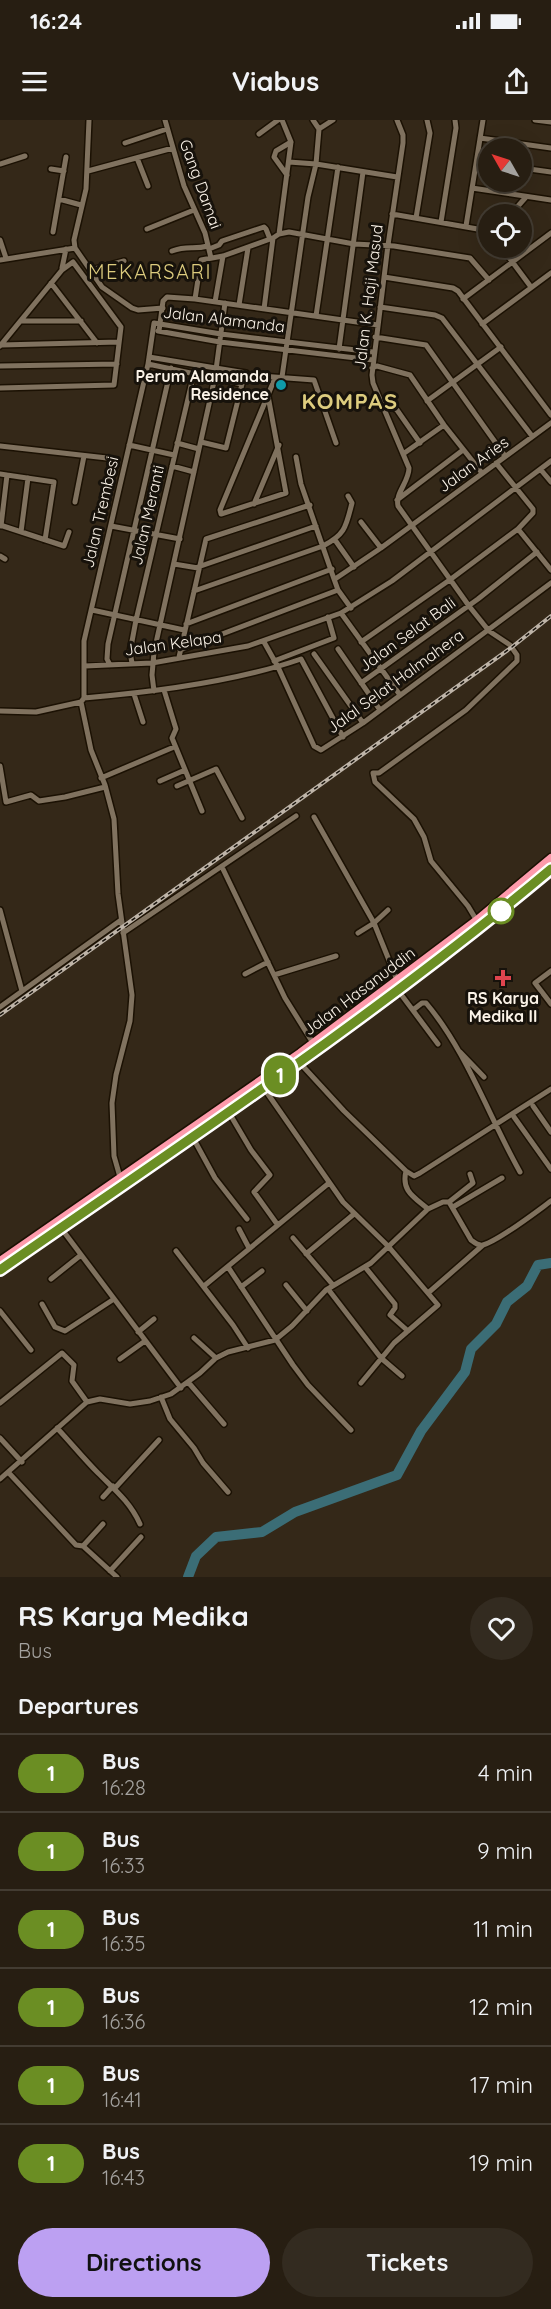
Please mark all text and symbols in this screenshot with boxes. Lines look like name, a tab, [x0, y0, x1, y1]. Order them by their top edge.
text: 16:24	[30, 7, 82, 35]
text: Viabus	[232, 64, 319, 98]
icon: menu	[18, 65, 51, 98]
icon: share	[500, 65, 533, 98]
street label: Gang Damai	[176, 137, 226, 231]
north arrow	[478, 138, 532, 192]
map controls	[478, 138, 532, 258]
button: locate	[478, 204, 532, 258]
street label: Jalan K. Haji Masud	[349, 223, 387, 371]
district label: MEKARSARI	[88, 259, 212, 284]
street label: Jalan Alamanda	[162, 302, 286, 336]
place label: Perum Alamanda Residence	[135, 366, 269, 404]
marker: Perum Alamanda Residence	[274, 378, 288, 392]
district label: KOMPAS	[301, 387, 399, 415]
street label: Jalan Aries	[434, 432, 512, 496]
street label: Jalan Trembesi	[77, 454, 123, 570]
street label: Jalan Meranti	[126, 463, 168, 567]
street label: Jalan Selat Bali	[355, 592, 459, 676]
street label: Jalal Selat Halmahera	[323, 625, 467, 737]
street label: Jalan Kelapa	[123, 626, 223, 660]
unlabelled marker	[488, 898, 514, 924]
street label: Jalan Hasanuddin	[299, 942, 419, 1040]
marker: RS Karya Medika II	[494, 969, 512, 987]
place label: RS Karya Medika II	[467, 988, 539, 1026]
line badge: 1	[260, 1056, 300, 1094]
text: 1	[276, 1062, 284, 1088]
button: heart	[470, 1597, 533, 1660]
text: RS Karya Medika	[18, 1598, 249, 1633]
text: Bus	[18, 1638, 52, 1663]
text: Departures	[18, 1692, 139, 1720]
text: Bus	[102, 1747, 140, 1775]
text: 4 min	[478, 1759, 533, 1787]
text: 1	[47, 1760, 55, 1786]
text: 16:28	[102, 1775, 146, 1800]
text: Bus	[102, 1825, 140, 1853]
text: 9 min	[477, 1837, 533, 1865]
text: 1	[47, 1838, 55, 1864]
text: 16:33	[102, 1853, 145, 1878]
text: Bus	[102, 1903, 140, 1931]
text: 11 min	[473, 1915, 533, 1943]
text: 1	[47, 1916, 55, 1942]
text: 16:35	[102, 1931, 145, 1956]
text: Bus	[102, 1981, 140, 2009]
text: 12 min	[469, 1993, 533, 2021]
text: 1	[47, 1994, 55, 2020]
text: 16:36	[102, 2009, 145, 2034]
text: Bus	[102, 2059, 140, 2087]
text: 17 min	[470, 2071, 533, 2099]
text: 1	[47, 2072, 55, 2098]
text: 16:41	[102, 2087, 142, 2112]
text: Bus	[102, 2137, 140, 2165]
text: 19 min	[469, 2149, 533, 2177]
text: 1	[47, 2150, 55, 2176]
text: 16:43	[102, 2165, 145, 2190]
button: Directions	[18, 2228, 270, 2297]
button: Tickets	[282, 2228, 533, 2297]

